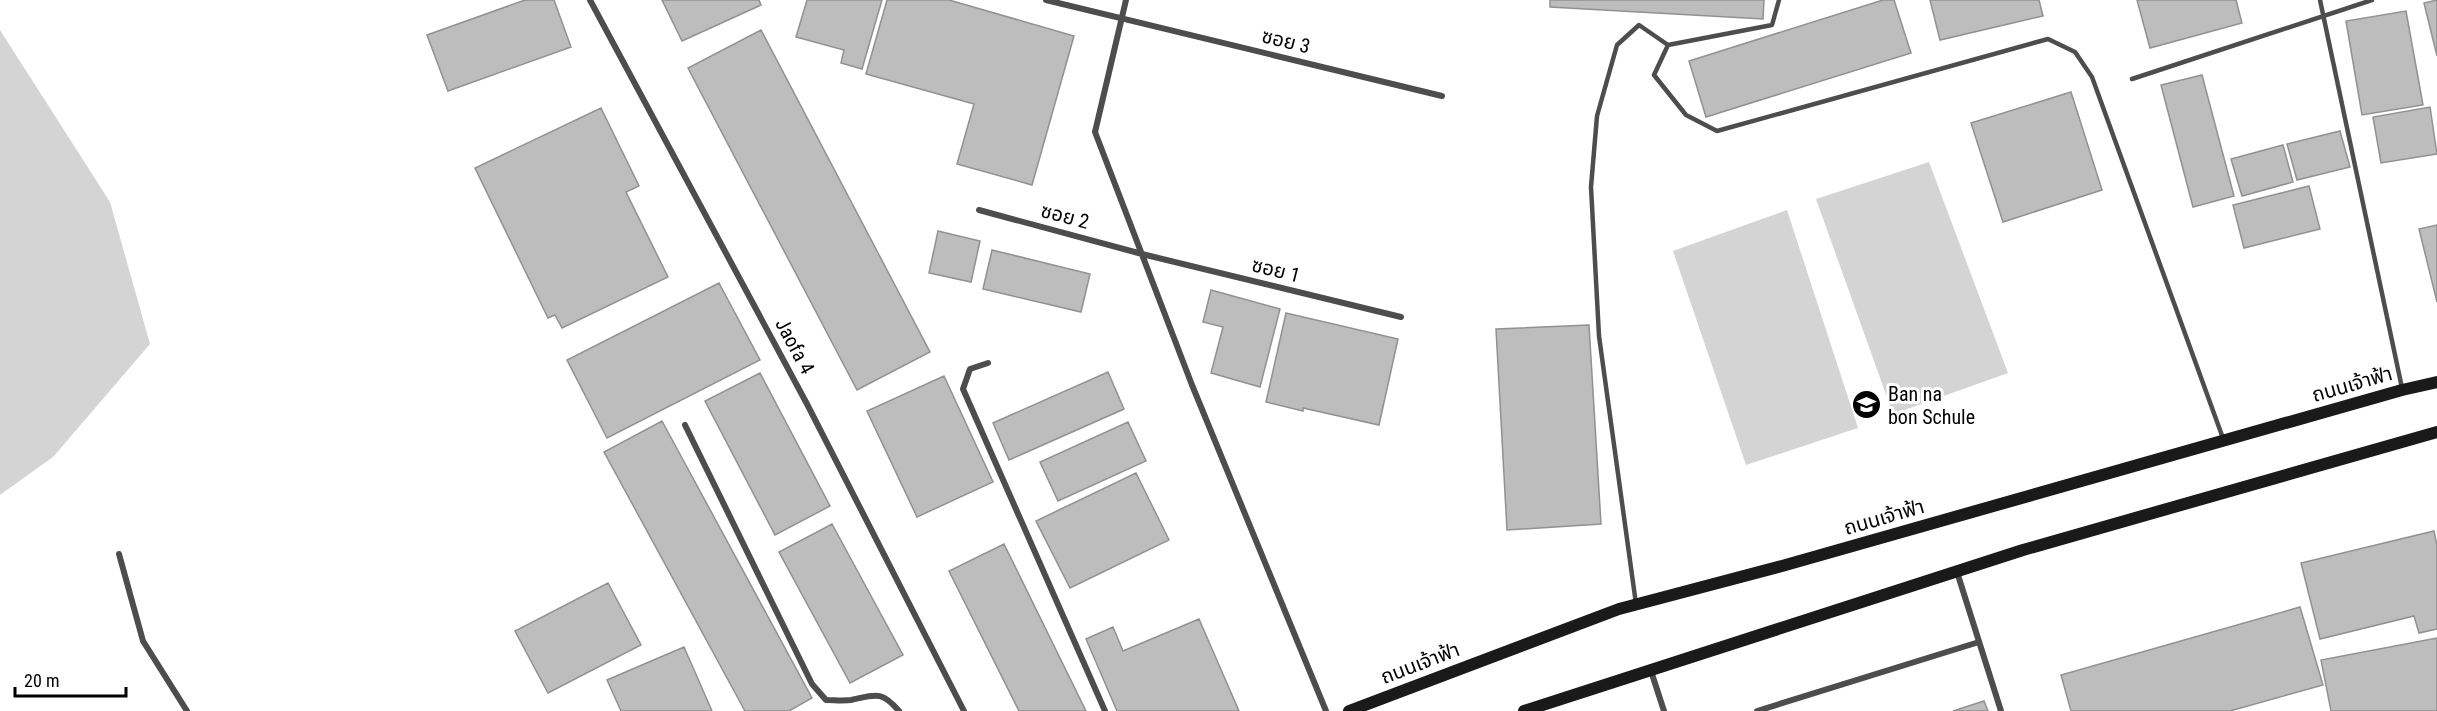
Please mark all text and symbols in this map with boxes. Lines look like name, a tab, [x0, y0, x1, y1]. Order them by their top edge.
street label: ซอย 3	[1259, 23, 1313, 59]
street label: ซอย 2	[1038, 198, 1092, 234]
street label: ซอย 1	[1249, 252, 1303, 288]
street label: Jaofa 4	[770, 314, 820, 378]
street label: ถนนเจ้าฟ้า	[2309, 361, 2395, 407]
place label: Ban na bon Schule	[1888, 382, 1975, 429]
school or university icon: Ban na bon Schule	[1851, 389, 1883, 421]
street label: ถนนเจ้าฟ้า	[1841, 494, 1927, 540]
street label: ถนนเจ้าฟ้า	[1377, 637, 1463, 689]
scale bar	[15, 660, 126, 698]
text: 20 m	[24, 670, 59, 691]

